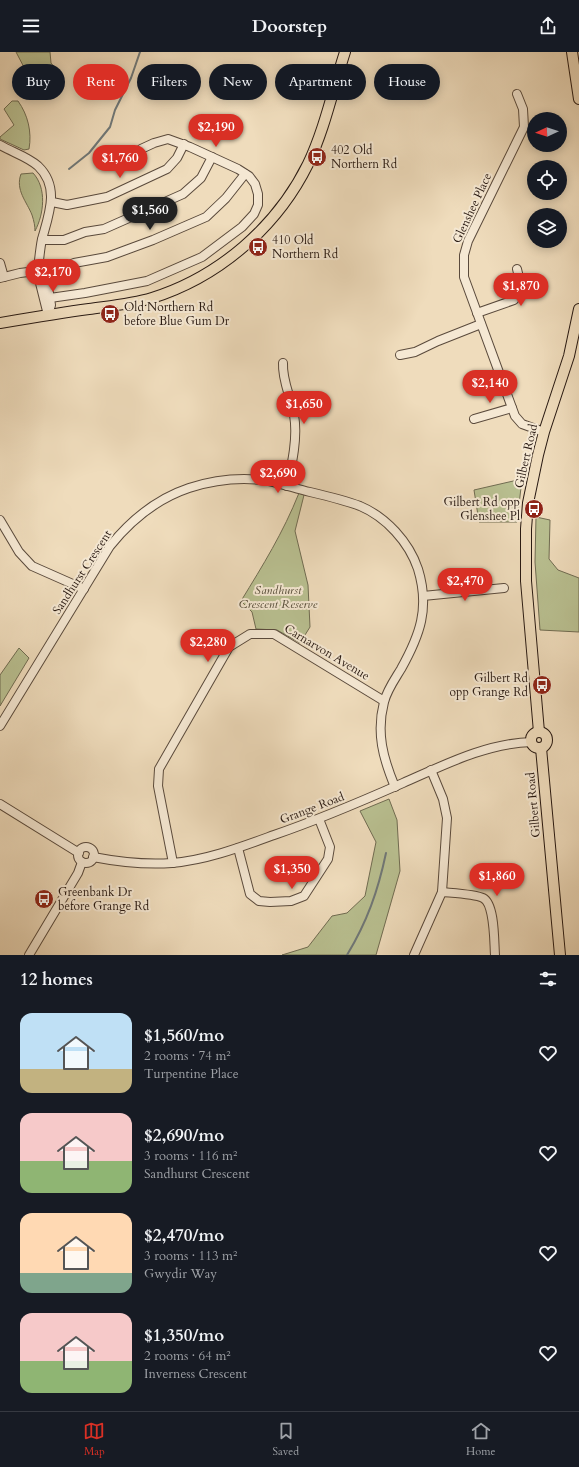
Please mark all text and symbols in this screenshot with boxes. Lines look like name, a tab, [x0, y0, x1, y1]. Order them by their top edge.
text: Doorstep	[252, 14, 327, 39]
icon: menu	[20, 15, 42, 37]
icon: share	[537, 15, 559, 37]
chip: Buy	[12, 64, 65, 100]
chip: Rent	[73, 64, 129, 100]
chip: Filters	[137, 64, 201, 100]
chip: New	[209, 64, 267, 100]
chip: Apartment	[275, 64, 366, 100]
chip: House	[374, 64, 440, 100]
north arrow	[527, 112, 567, 152]
map controls	[527, 112, 567, 248]
pin: $2,190	[183, 114, 249, 148]
text: $2,190	[197, 118, 235, 136]
place label: 402 Old Northern Rd	[331, 142, 398, 172]
pin: $1,760	[87, 145, 153, 179]
bus stop icon: 402 Old Northern Rd	[306, 146, 328, 168]
text: $1,760	[101, 149, 139, 167]
button: locate	[527, 160, 567, 200]
street label: Glenshee Place	[449, 170, 495, 246]
pin: $1,560	[117, 197, 183, 231]
text: $1,560	[131, 201, 169, 219]
button: layers	[527, 208, 567, 248]
place label: 410 Old Northern Rd	[272, 232, 339, 262]
bus stop icon: 410 Old Northern Rd	[247, 236, 269, 258]
pin: $2,170	[20, 259, 86, 293]
text: $2,170	[34, 263, 72, 281]
pin: $1,870	[488, 273, 554, 307]
text: $1,870	[502, 277, 540, 295]
place label: Old Northern Rd before Blue Gum Dr	[124, 299, 230, 329]
bus stop icon: Old Northern Rd before Blue Gum Dr	[99, 303, 121, 325]
pin: $2,140	[457, 370, 523, 404]
text: $2,140	[471, 374, 509, 392]
pin: $1,650	[271, 391, 337, 425]
text: $1,650	[285, 395, 323, 413]
street label: Gilbert Road	[511, 422, 541, 490]
pin: $2,690	[245, 460, 311, 494]
text: $2,690	[259, 464, 297, 482]
place label: Gilbert Rd opp Glenshee Pl	[444, 494, 520, 524]
bus stop icon: Gilbert Rd opp Glenshee Pl	[523, 498, 545, 520]
street label: Sandhurst Crescent	[49, 527, 115, 617]
pin: $2,470	[432, 568, 498, 602]
text: $2,470	[446, 572, 484, 590]
park label: Sandhurst Crescent Reserve	[239, 582, 318, 612]
street label: Carnarvon Avenue	[281, 620, 373, 684]
pin: $2,280	[175, 629, 241, 663]
text: $2,280	[189, 633, 227, 651]
place label: Gilbert Rd opp Grange Rd	[450, 670, 529, 700]
bus stop icon: Gilbert Rd opp Grange Rd	[531, 674, 553, 696]
street label: Gilbert Road	[522, 771, 544, 838]
street label: Grange Road	[278, 788, 347, 828]
pin: $1,350	[259, 856, 325, 890]
text: $1,350	[273, 860, 311, 878]
pin: $1,860	[464, 863, 530, 897]
text: $1,860	[478, 867, 516, 885]
place label: Greenbank Dr before Grange Rd	[58, 884, 150, 914]
bus stop icon: Greenbank Dr before Grange Rd	[33, 888, 55, 910]
text: 12 homes	[20, 968, 93, 991]
icon: filters	[537, 968, 559, 990]
text: $1,560/mo	[144, 1024, 224, 1047]
icon: home	[52, 1029, 100, 1077]
icon: heart	[537, 1042, 559, 1064]
text: 2 rooms · 74 m²	[144, 1047, 231, 1065]
text: Turpentine Place	[144, 1065, 239, 1083]
text: $2,690/mo	[144, 1124, 224, 1147]
icon: home	[52, 1129, 100, 1177]
icon: heart	[537, 1142, 559, 1164]
text: 3 rooms · 116 m²	[144, 1147, 237, 1165]
text: Sandhurst Crescent	[144, 1165, 250, 1183]
text: $2,470/mo	[144, 1224, 224, 1247]
icon: home	[52, 1229, 100, 1277]
icon: heart	[537, 1242, 559, 1264]
text: 3 rooms · 113 m²	[144, 1247, 237, 1265]
text: Gwydir Way	[144, 1265, 217, 1283]
text: $1,350/mo	[144, 1324, 224, 1347]
icon: home	[52, 1329, 100, 1377]
icon: heart	[537, 1342, 559, 1364]
text: 2 rooms · 64 m²	[144, 1347, 231, 1365]
text: Inverness Crescent	[144, 1365, 247, 1383]
tab: Map	[83, 1420, 105, 1459]
tab: Saved	[272, 1420, 299, 1459]
tab: Home	[466, 1420, 496, 1459]

